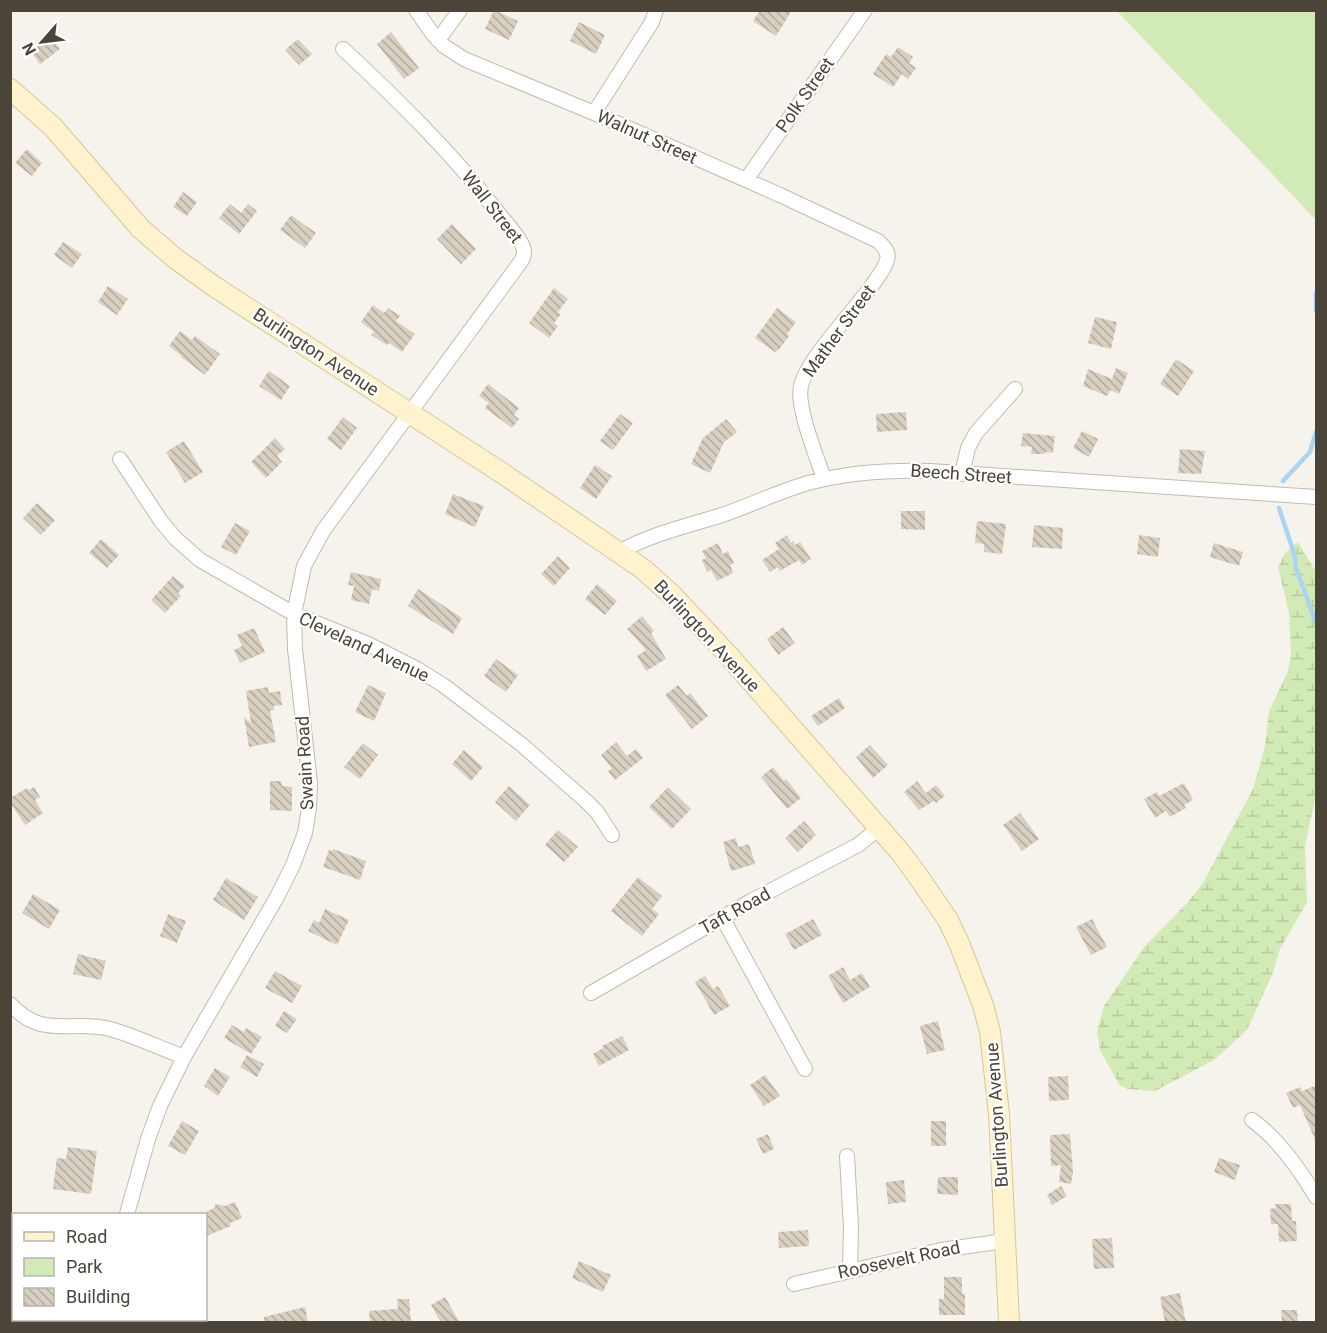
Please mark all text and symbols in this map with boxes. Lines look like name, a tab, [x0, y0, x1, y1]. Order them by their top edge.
north arrow	[12, 12, 72, 72]
text: N	[18, 39, 40, 58]
street label: Polk Street	[771, 53, 838, 136]
street label: Walnut Street	[594, 105, 701, 168]
street label: Wall Street	[458, 166, 527, 247]
street label: Mather Street	[798, 280, 879, 381]
street label: Burlington Avenue	[250, 303, 383, 400]
street label: Beech Street	[910, 459, 1013, 488]
street label: Burlington Avenue	[650, 575, 765, 696]
street label: Cleveland Avenue	[296, 607, 433, 686]
street label: Swain Road	[292, 715, 317, 811]
street label: Taft Road	[696, 883, 774, 939]
street label: Burlington Avenue	[981, 1042, 1012, 1188]
legend	[12, 1213, 207, 1321]
text: Road	[66, 1226, 107, 1247]
street label: Roosevelt Road	[836, 1236, 962, 1283]
text: Park	[66, 1256, 103, 1277]
text: Building	[66, 1286, 130, 1307]

